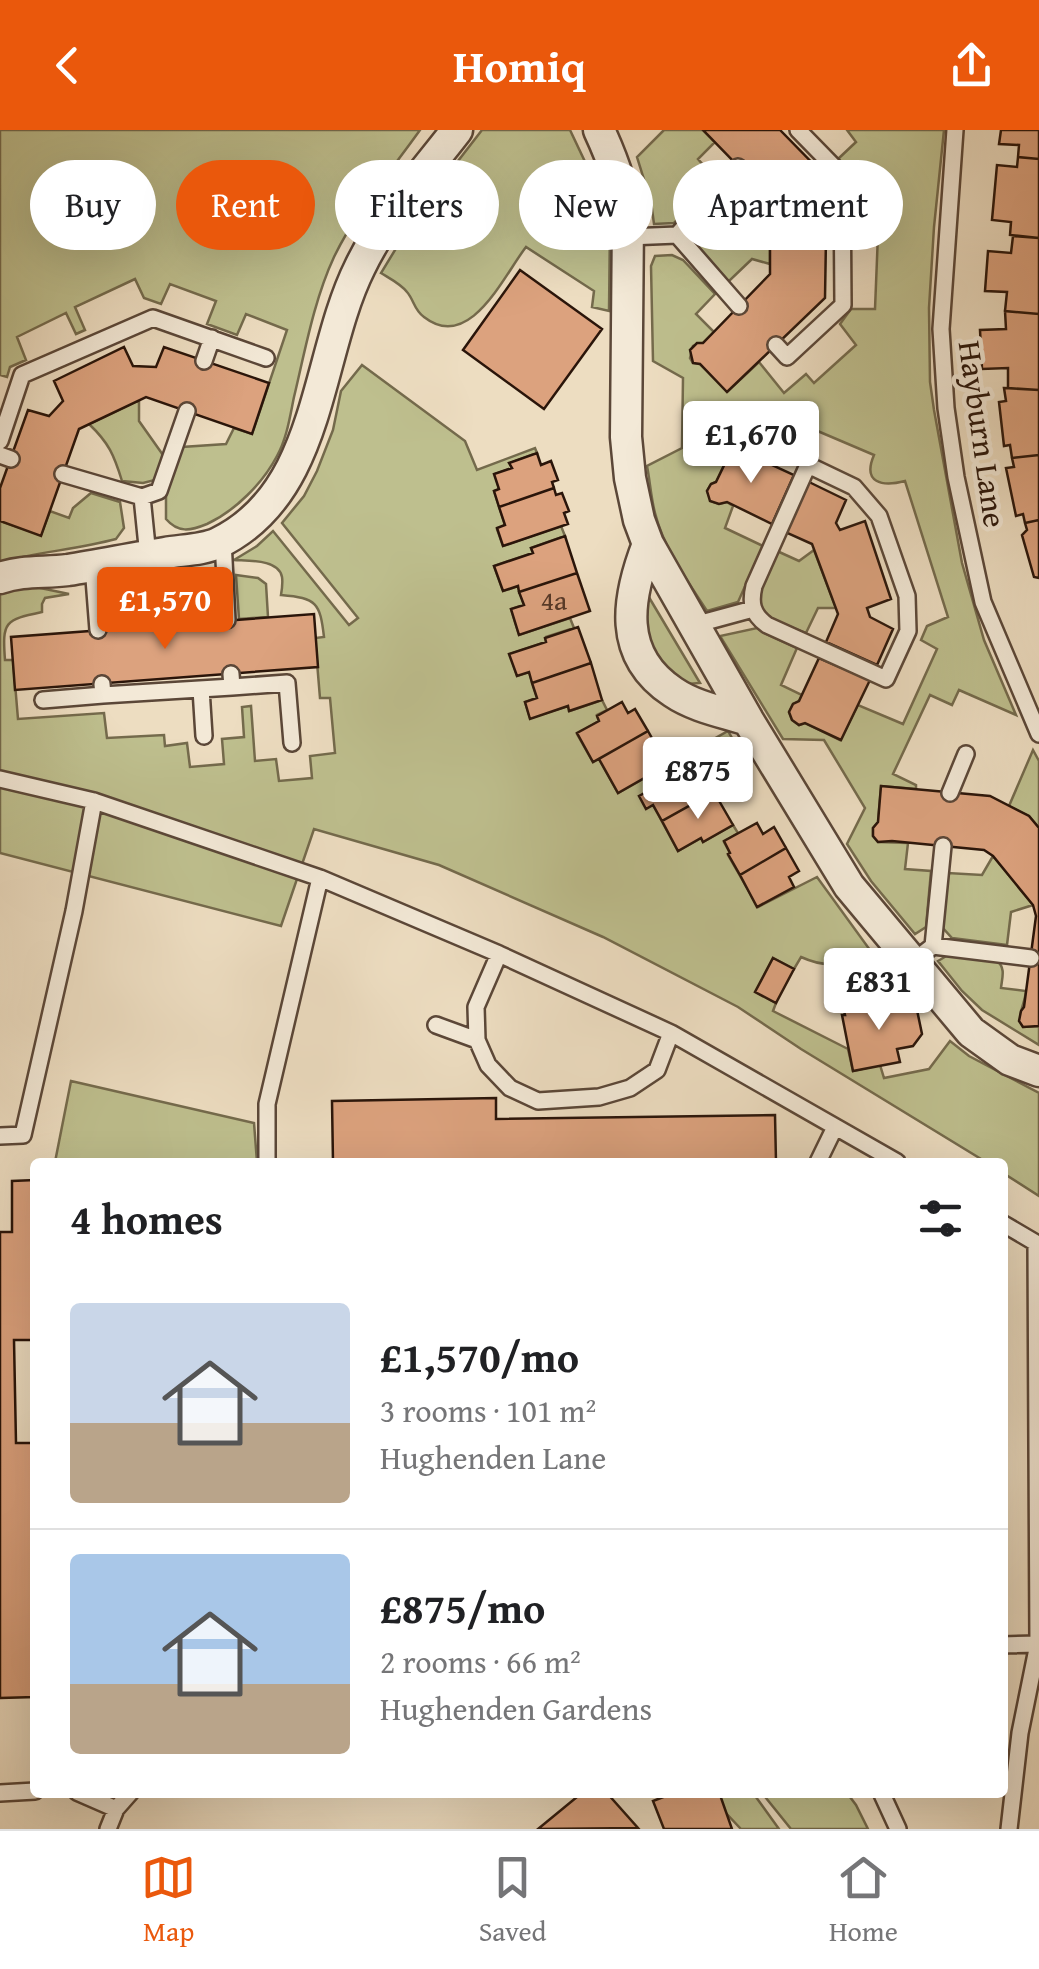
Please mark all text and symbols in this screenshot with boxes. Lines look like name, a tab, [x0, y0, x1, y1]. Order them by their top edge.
text: Homiq	[453, 33, 586, 98]
icon: back	[40, 38, 95, 93]
icon: share	[944, 38, 999, 93]
chip: Buy	[30, 160, 156, 250]
chip: Rent	[176, 160, 315, 250]
chip: Filters	[335, 160, 499, 250]
chip: New	[519, 160, 653, 250]
chip: Apartment	[673, 160, 903, 250]
street label: Hayburn Lane	[947, 338, 1019, 530]
pin: £1,670	[670, 401, 832, 486]
text: £1,670	[705, 410, 797, 457]
pin: £1,570	[84, 567, 246, 652]
text: £1,570	[119, 576, 211, 623]
house number: 4a	[541, 579, 568, 620]
pin: £875	[639, 737, 757, 822]
text: £875	[665, 746, 731, 793]
pin: £831	[820, 948, 938, 1033]
text: £831	[846, 957, 912, 1004]
text: 4 homes	[70, 1188, 223, 1249]
icon: filters	[913, 1191, 968, 1246]
text: £1,570/mo	[380, 1326, 579, 1387]
icon: home	[150, 1343, 270, 1463]
text: 3 rooms · 101 m²	[380, 1387, 596, 1434]
text: Hughenden Lane	[380, 1434, 606, 1481]
text: £875/mo	[380, 1577, 545, 1638]
icon: home	[150, 1594, 270, 1714]
text: 2 rooms · 66 m²	[380, 1638, 581, 1685]
text: Hughenden Gardens	[380, 1685, 652, 1732]
tab: Map	[141, 1850, 196, 1951]
tab: Saved	[479, 1850, 546, 1951]
tab: Home	[829, 1850, 898, 1951]

